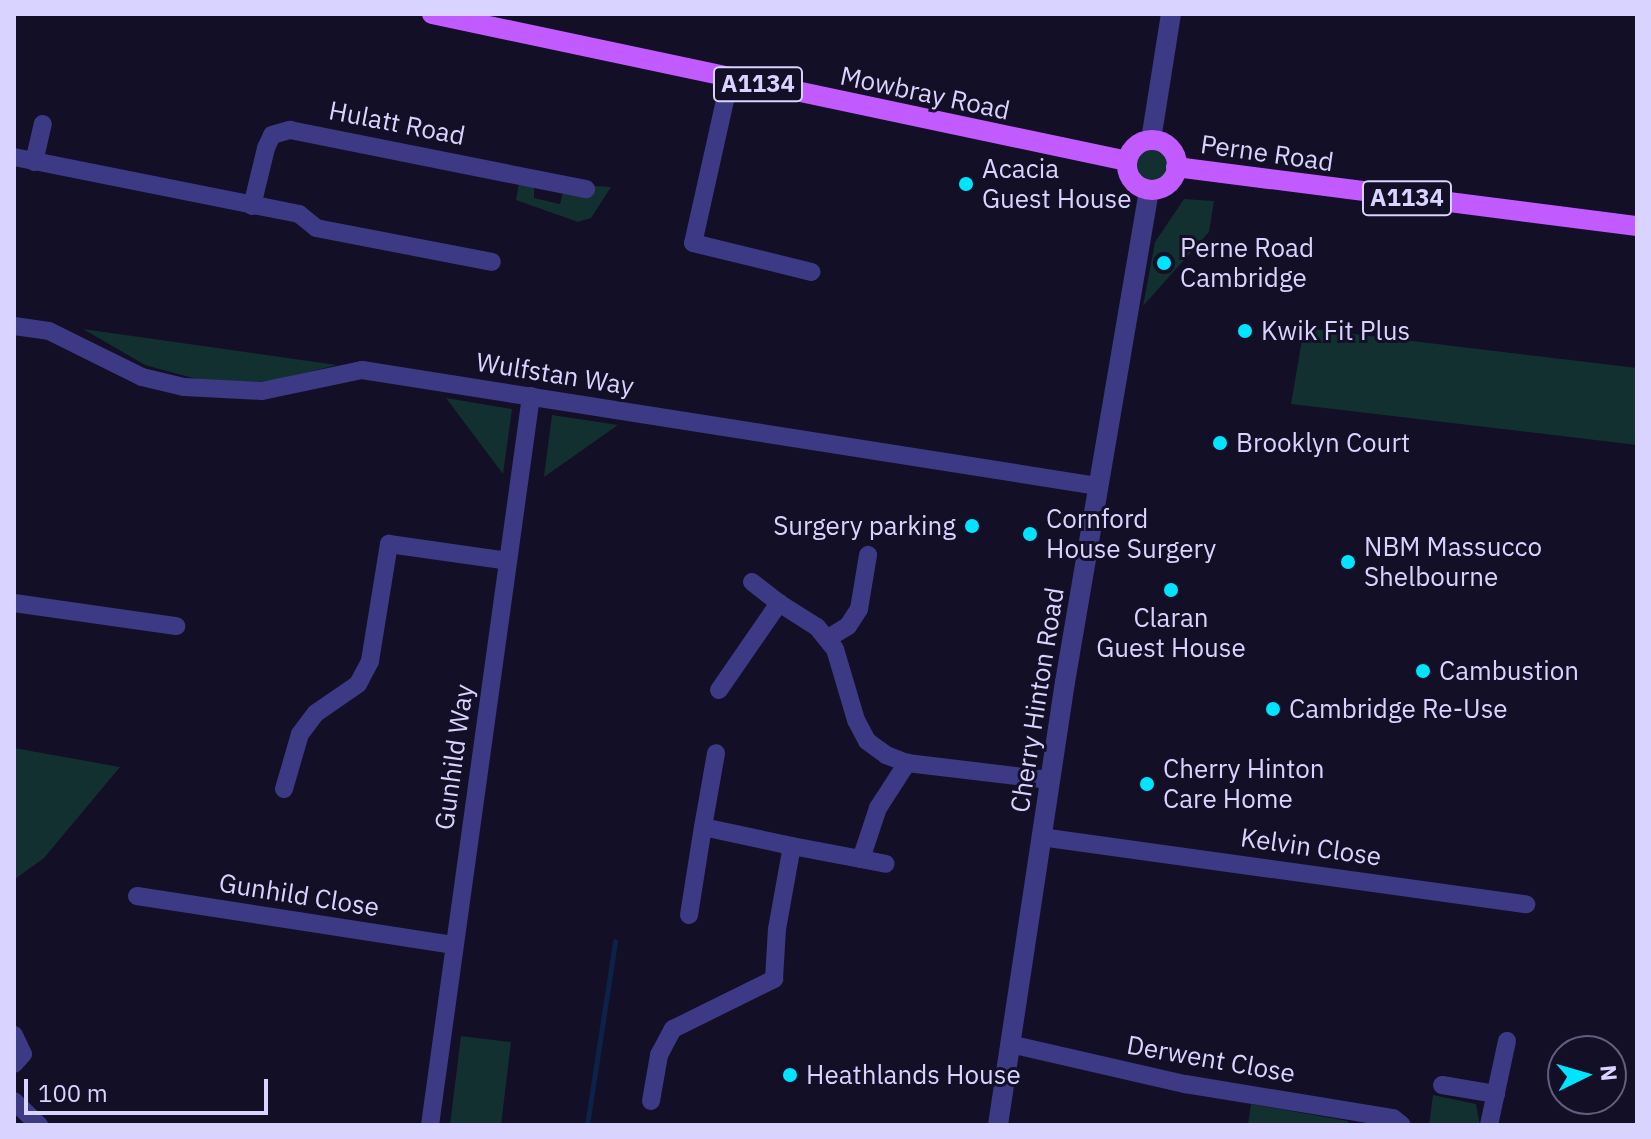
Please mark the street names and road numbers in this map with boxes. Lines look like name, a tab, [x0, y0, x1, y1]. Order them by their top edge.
street label: Mowbray Road	[837, 60, 1013, 126]
road number: A1134	[712, 64, 804, 104]
street label: Hulatt Road	[326, 95, 468, 151]
street label: Perne Road	[1198, 128, 1336, 178]
road number: A1134	[1361, 178, 1453, 218]
street label: Wulfstan Way	[474, 346, 636, 402]
street label: Cherry Hinton Road	[1004, 585, 1070, 815]
street label: Gunhild Way	[428, 682, 480, 832]
street label: Kelvin Close	[1239, 822, 1383, 872]
street label: Gunhild Close	[217, 867, 381, 923]
street label: Derwent Close	[1124, 1029, 1298, 1089]

